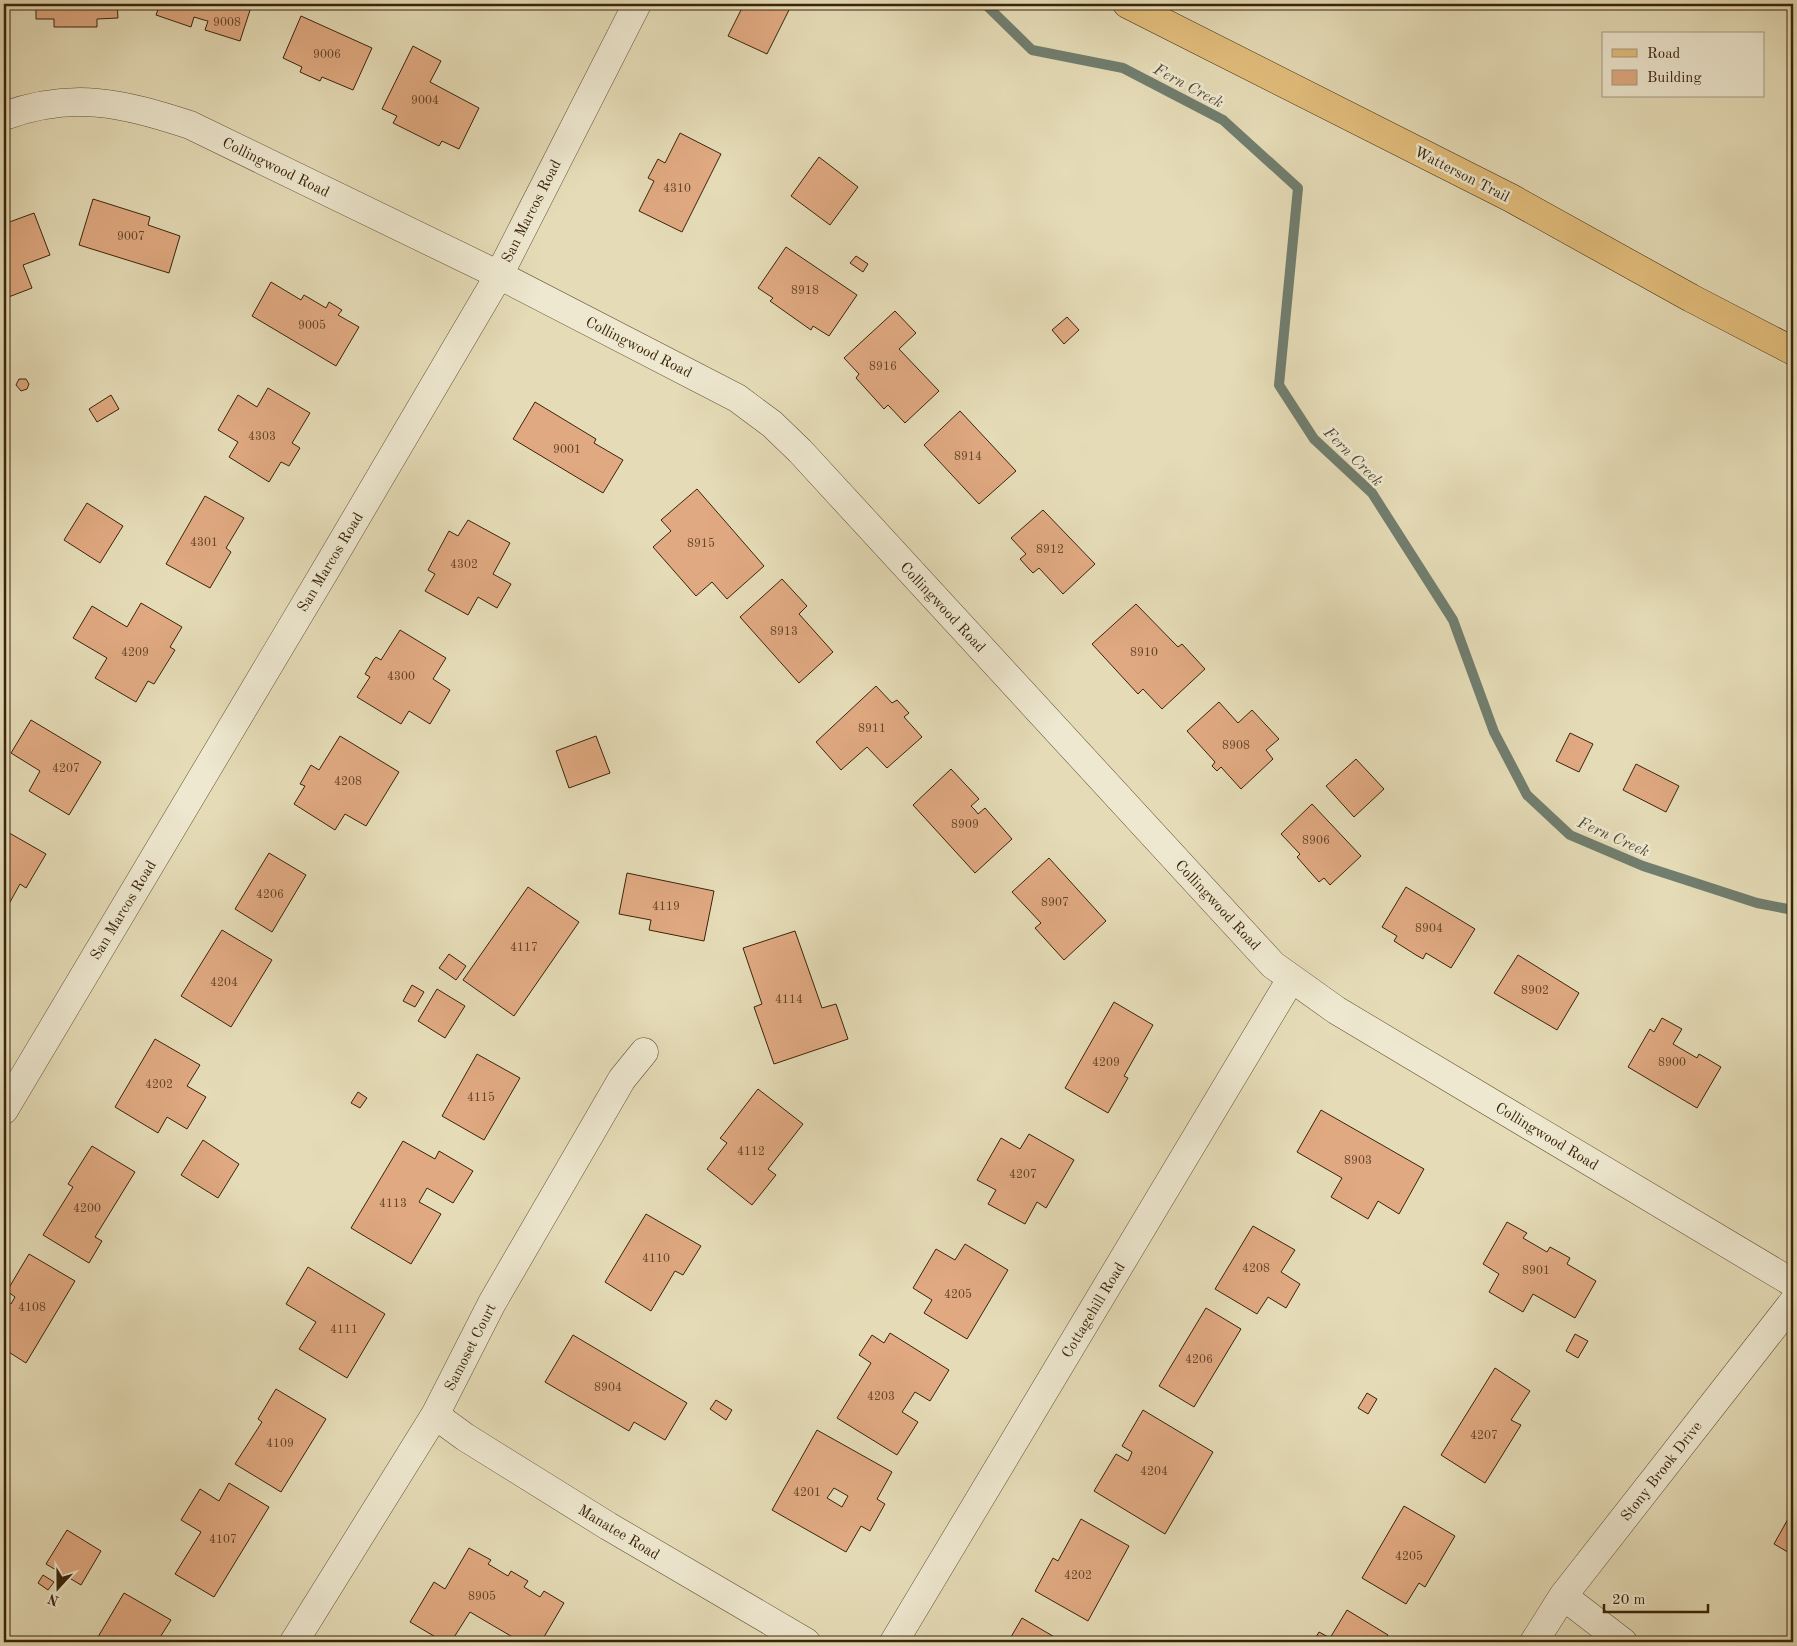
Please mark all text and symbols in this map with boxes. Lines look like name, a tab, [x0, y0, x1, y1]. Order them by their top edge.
house number: 9008	[213, 17, 241, 29]
legend	[1602, 32, 1764, 98]
text: Road	[1647, 47, 1681, 62]
house number: 9006	[313, 49, 341, 61]
water label: Fern Creek	[1150, 61, 1226, 112]
text: Building	[1647, 71, 1702, 86]
house number: 9004	[411, 95, 439, 107]
street label: Collingwood Road	[219, 136, 331, 201]
street label: Watterson Trail	[1411, 145, 1511, 206]
street label: San Marcos Road	[500, 158, 565, 266]
house number: 4310	[663, 183, 691, 195]
house number: 9007	[117, 231, 145, 243]
house number: 8918	[791, 285, 819, 297]
street label: Collingwood Road	[583, 315, 694, 382]
house number: 9005	[298, 319, 326, 332]
house number: 8916	[869, 361, 897, 373]
water label: Fern Creek	[1319, 424, 1385, 490]
house number: 4303	[248, 431, 276, 443]
house number: 9001	[553, 444, 581, 456]
house number: 8914	[954, 451, 982, 463]
street label: San Marcos Road	[296, 510, 367, 615]
house number: 4301	[190, 537, 218, 549]
house number: 8915	[687, 537, 715, 550]
house number: 8912	[1036, 544, 1064, 556]
house number: 4302	[450, 559, 478, 571]
street label: Collingwood Road	[896, 560, 987, 656]
house number: 8913	[770, 626, 798, 638]
house number: 4209	[121, 647, 149, 659]
house number: 8910	[1130, 647, 1158, 659]
house number: 4300	[387, 671, 415, 683]
house number: 8911	[858, 723, 886, 735]
house number: 8908	[1222, 740, 1250, 752]
house number: 4207	[52, 763, 80, 775]
house number: 4208	[334, 776, 362, 788]
water label: Fern Creek	[1574, 815, 1652, 861]
house number: 8909	[951, 819, 979, 831]
house number: 8906	[1302, 835, 1330, 847]
street label: San Marcos Road	[89, 858, 160, 963]
street label: Collingwood Road	[1171, 858, 1262, 954]
house number: 4206	[256, 889, 284, 901]
house number: 8907	[1041, 897, 1069, 909]
house number: 4119	[652, 901, 680, 913]
house number: 8904	[1415, 923, 1443, 935]
house number: 4117	[510, 942, 538, 954]
house number: 4204	[210, 977, 238, 989]
house number: 8902	[1521, 985, 1549, 997]
house number: 4114	[775, 994, 803, 1006]
house number: 4209	[1092, 1057, 1120, 1069]
house number: 8900	[1658, 1057, 1686, 1069]
house number: 4202	[145, 1079, 173, 1091]
house number: 4115	[467, 1091, 495, 1104]
street label: Collingwood Road	[1492, 1101, 1600, 1174]
house number: 4112	[737, 1146, 765, 1158]
house number: 8903	[1344, 1155, 1372, 1167]
house number: 4207	[1009, 1169, 1037, 1181]
house number: 4113	[379, 1198, 407, 1210]
house number: 4200	[73, 1203, 101, 1215]
house number: 4110	[642, 1253, 670, 1265]
street label: Cottagehill Road	[1060, 1260, 1129, 1361]
house number: 4208	[1242, 1263, 1270, 1275]
house number: 8901	[1522, 1265, 1550, 1277]
house number: 4205	[944, 1288, 972, 1301]
house number: 4108	[18, 1302, 46, 1314]
street label: Samoset Court	[443, 1302, 500, 1394]
house number: 4111	[330, 1324, 358, 1336]
house number: 4206	[1185, 1354, 1213, 1366]
house number: 8904	[594, 1382, 622, 1394]
house number: 4203	[867, 1391, 895, 1403]
street label: Stony Brook Drive	[1619, 1419, 1706, 1524]
house number: 4207	[1470, 1430, 1498, 1442]
house number: 4109	[266, 1438, 294, 1450]
house number: 4204	[1140, 1466, 1168, 1478]
house number: 4201	[793, 1487, 821, 1499]
street label: Manatee Road	[575, 1503, 662, 1564]
house number: 4107	[209, 1534, 237, 1546]
house number: 4205	[1395, 1550, 1423, 1563]
north arrow	[32, 1564, 82, 1614]
house number: 4202	[1064, 1570, 1092, 1582]
scale bar	[1604, 1581, 1708, 1613]
house number: 8905	[468, 1590, 496, 1603]
text: N	[46, 1591, 61, 1608]
text: 20 m	[1612, 1593, 1646, 1608]

